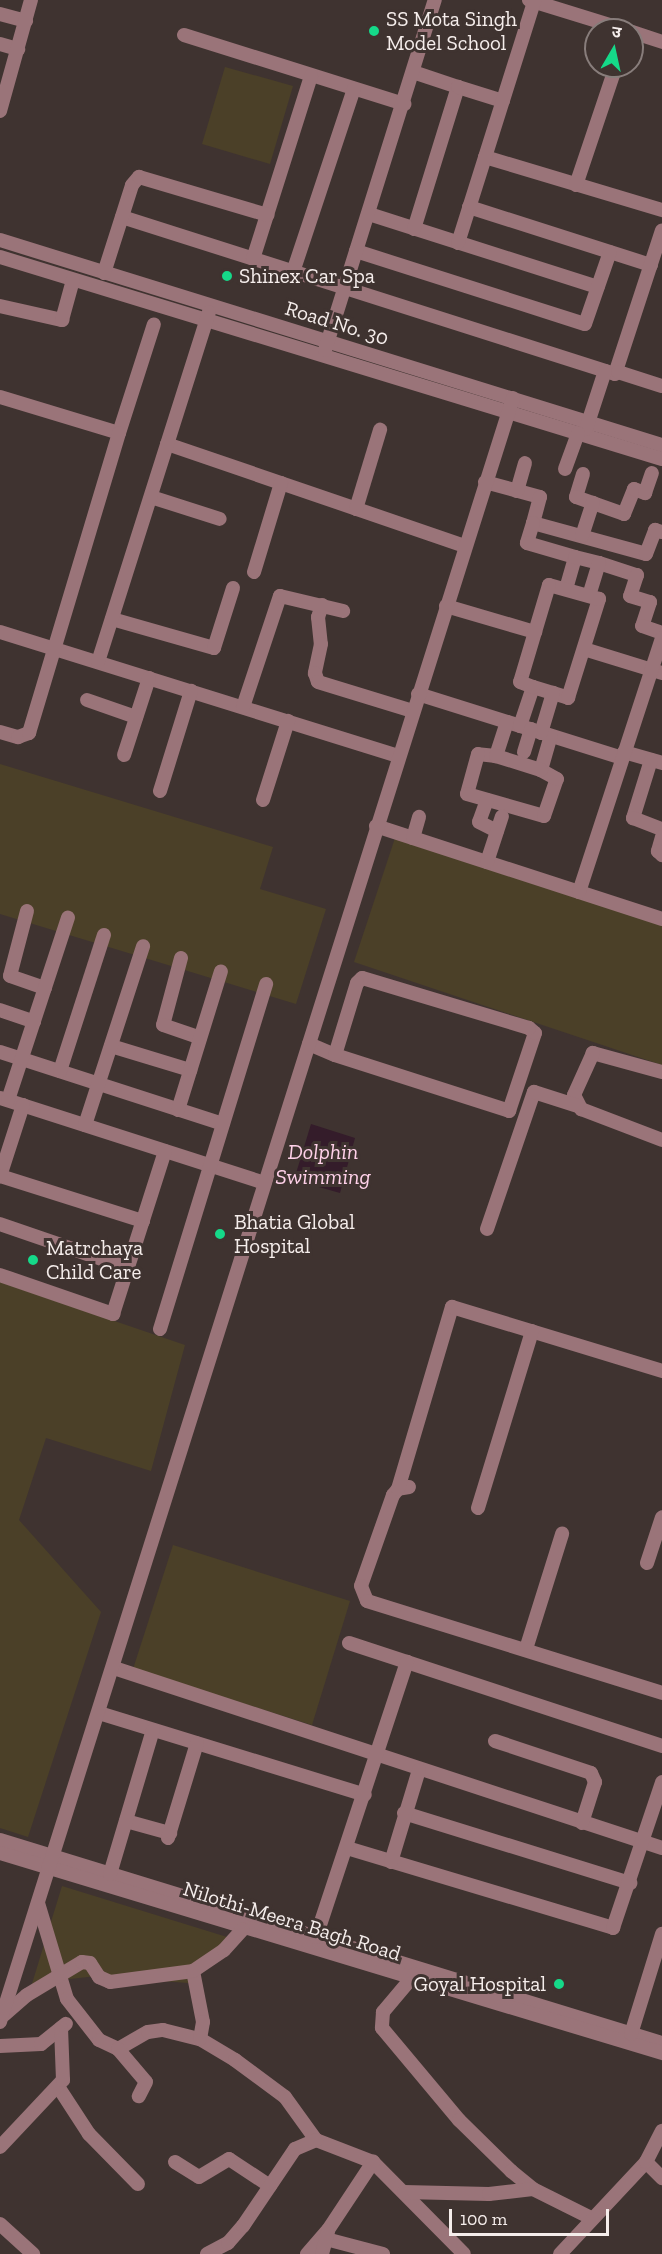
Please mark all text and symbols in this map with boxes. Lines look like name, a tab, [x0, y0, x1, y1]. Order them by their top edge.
place label: SS Mota Singh Model School	[386, 6, 517, 56]
north arrow	[584, 18, 644, 78]
text: उ	[610, 22, 623, 42]
marker: SS Mota Singh Model School	[367, 24, 381, 38]
place label: Shinex Car Spa	[239, 263, 375, 289]
marker: Shinex Car Spa	[220, 269, 234, 283]
street label: Road No. 30	[282, 295, 392, 351]
water label: Dolphin Swimming	[275, 1138, 371, 1190]
place label: Bhatia Global Hospital	[234, 1209, 355, 1259]
marker: Bhatia Global Hospital	[211, 1225, 229, 1243]
place label: Matrchaya Child Care	[46, 1235, 143, 1285]
marker: Matrchaya Child Care	[24, 1251, 42, 1269]
street label: Nilothi-Meera Bagh Road	[180, 1876, 404, 1966]
place label: Goyal Hospital	[414, 1971, 546, 1997]
marker: Goyal Hospital	[550, 1975, 568, 1993]
scale bar	[452, 2197, 612, 2235]
text: 100 m	[460, 2208, 507, 2230]

